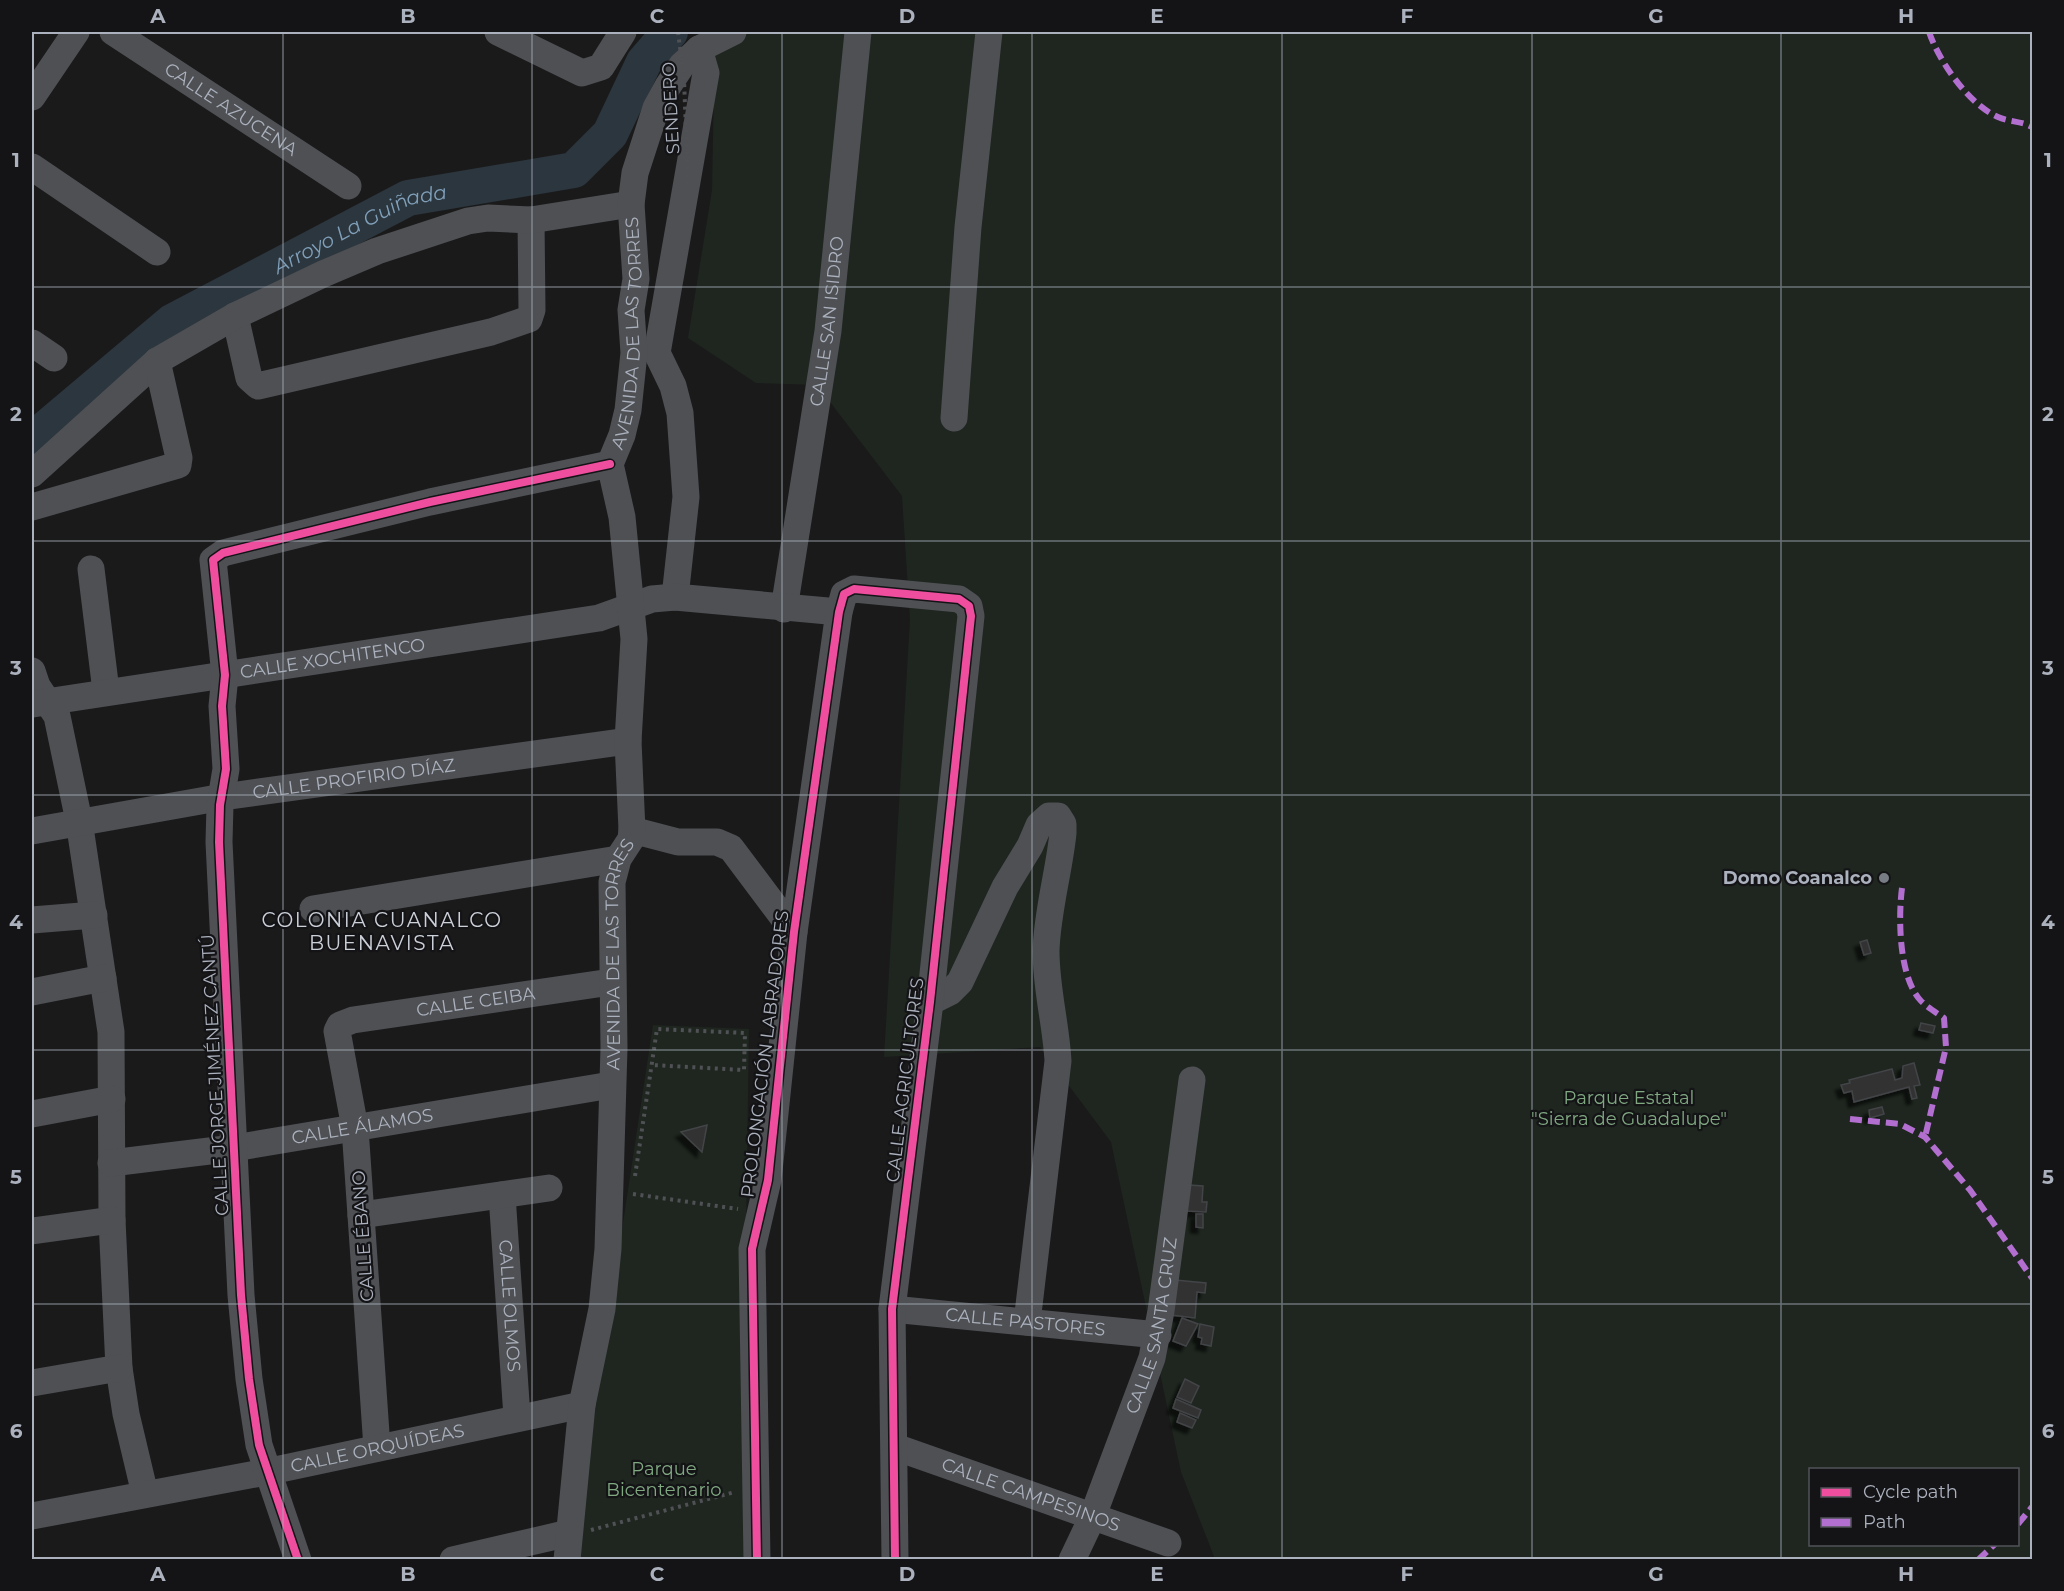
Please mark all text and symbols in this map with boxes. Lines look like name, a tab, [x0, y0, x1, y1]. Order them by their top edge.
text: A	[149, 4, 166, 28]
text: B	[400, 4, 416, 28]
text: C	[650, 4, 665, 28]
text: D	[899, 4, 915, 28]
text: E	[1150, 4, 1164, 28]
text: F	[1401, 4, 1414, 28]
text: G	[1648, 4, 1664, 28]
text: H	[1898, 4, 1914, 28]
street label: CALLE AZUCENA	[160, 58, 302, 161]
street label: SENDERO	[658, 61, 684, 155]
text: 1	[12, 148, 20, 172]
text: 1	[2044, 148, 2052, 172]
water label: Arroyo La Guiñada	[268, 180, 449, 279]
street label: AVENIDA DE LAS TORRES	[606, 216, 647, 453]
street label: CALLE SAN ISIDRO	[805, 235, 848, 408]
text: 2	[10, 402, 22, 426]
text: 2	[2042, 402, 2054, 426]
street label: CALLE XOCHITENCO	[239, 634, 427, 683]
text: 3	[9, 656, 22, 680]
text: 3	[2041, 656, 2054, 680]
street label: CALLE PROFIRIO DÍAZ	[251, 754, 457, 804]
street label: AVENIDA DE LAS TORRES	[601, 834, 639, 1071]
place label: Domo Coanalco	[1723, 867, 1872, 889]
marker: Domo Coanalco	[1877, 871, 1891, 885]
district label: COLONIA CUANALCO BUENAVISTA	[262, 908, 502, 955]
street label: PROLONGACIÓN LABRADORES	[736, 909, 794, 1199]
text: 4	[9, 910, 23, 934]
text: 4	[2041, 910, 2055, 934]
street label: CALLE JORGE JIMÉNEZ CANTÚ	[197, 934, 233, 1216]
street label: CALLE AGRICULTORES	[882, 976, 928, 1184]
street label: CALLE CEIBA	[415, 982, 537, 1022]
park label: Parque Estatal "Sierra de Guadalupe"	[1531, 1087, 1727, 1130]
street label: CALLE ÁLAMOS	[290, 1104, 435, 1149]
text: 5	[10, 1165, 22, 1189]
text: 5	[2042, 1165, 2054, 1189]
street label: CALLE ÉBANO	[347, 1170, 379, 1302]
street label: CALLE SANTA CRUZ	[1121, 1236, 1182, 1417]
street label: CALLE OLMOS	[494, 1239, 525, 1373]
street label: CALLE PASTORES	[944, 1303, 1106, 1341]
text: 6	[10, 1419, 23, 1443]
street label: CALLE ORQUÍDEAS	[288, 1419, 466, 1478]
text: 6	[2042, 1419, 2055, 1443]
street label: CALLE CAMPESINOS	[938, 1453, 1123, 1536]
park label: Parque Bicentenario	[606, 1458, 722, 1501]
legend	[1809, 1468, 2019, 1546]
text: Cycle path	[1863, 1481, 1958, 1503]
text: Path	[1863, 1511, 1906, 1533]
text: A	[149, 1562, 166, 1586]
text: B	[400, 1562, 416, 1586]
text: C	[650, 1562, 665, 1586]
text: D	[899, 1562, 915, 1586]
text: E	[1150, 1562, 1164, 1586]
text: F	[1401, 1562, 1414, 1586]
text: G	[1648, 1562, 1664, 1586]
text: H	[1898, 1562, 1914, 1586]

